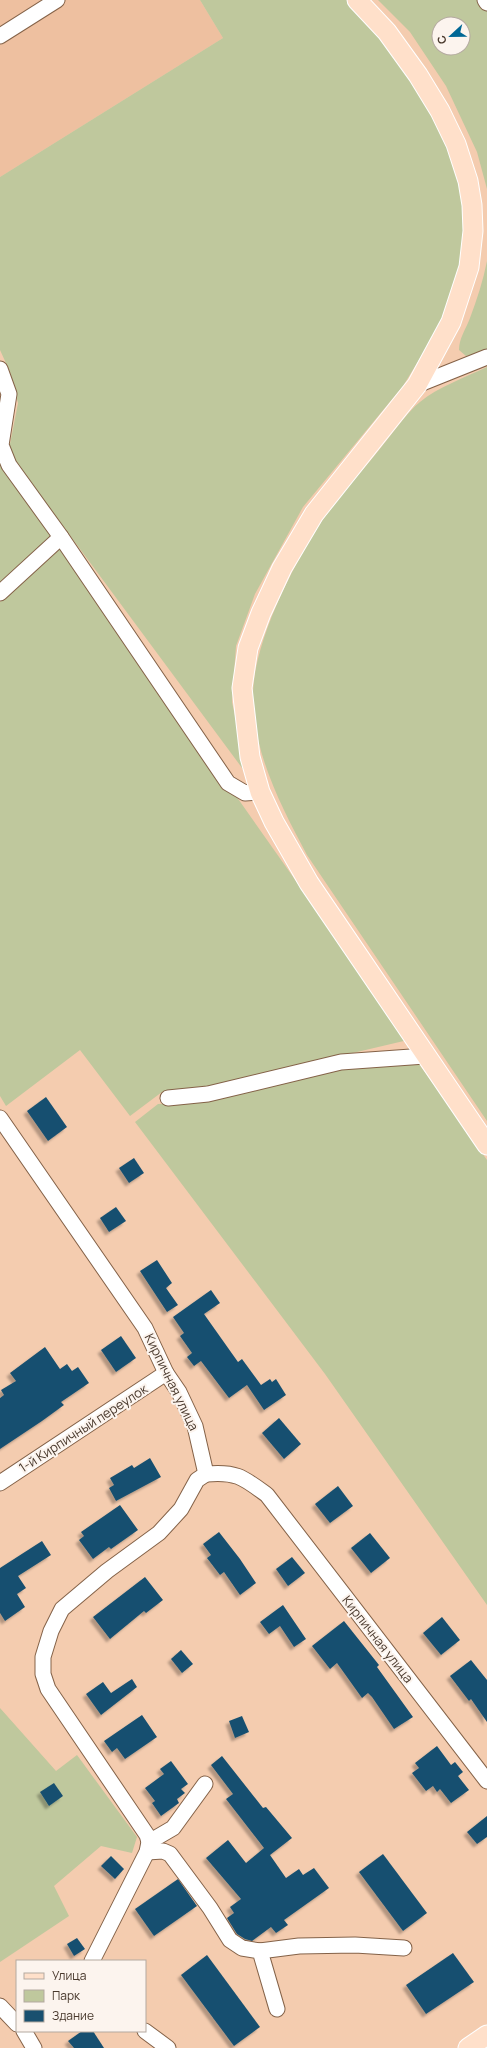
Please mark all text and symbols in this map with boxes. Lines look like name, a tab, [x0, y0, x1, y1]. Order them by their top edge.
north arrow	[431, 16, 471, 56]
text: С	[433, 33, 450, 47]
street label: Кирпичная улица	[141, 1330, 203, 1434]
street label: 1-й Кирпичный переулок	[15, 1379, 151, 1476]
street label: Кирпичная улица	[338, 1592, 418, 1686]
legend	[16, 1960, 146, 2032]
text: Улица	[52, 1967, 86, 1984]
text: Парк	[52, 1987, 81, 2004]
text: Здание	[52, 2007, 94, 2024]

